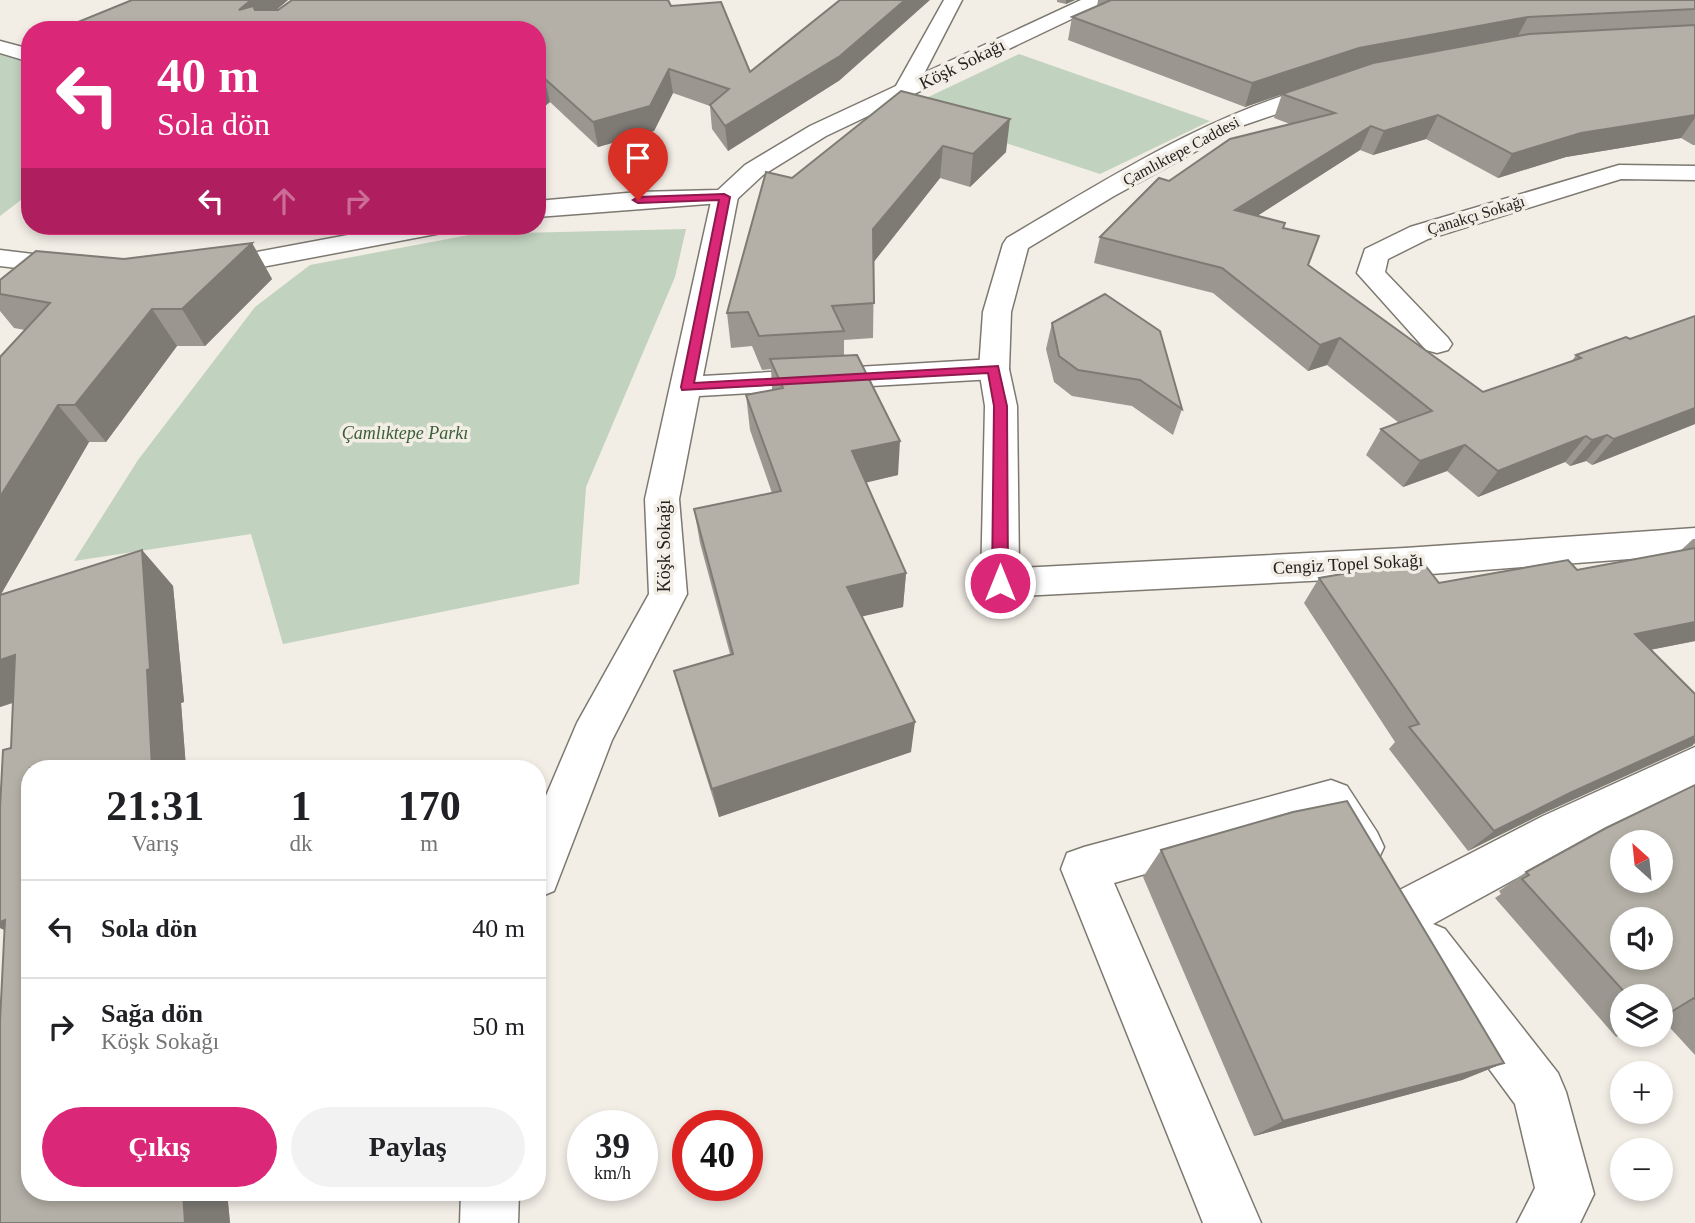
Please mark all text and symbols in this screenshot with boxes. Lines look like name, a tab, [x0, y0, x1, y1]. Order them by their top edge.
street label: Köşk Sokağı	[916, 35, 1008, 93]
text: 40 m	[157, 48, 259, 103]
icon: left	[42, 49, 133, 140]
text: Sola dön	[157, 106, 270, 142]
street label: Çamlıktepe Caddesi	[1120, 113, 1243, 190]
pin	[608, 128, 668, 200]
icon: arrive	[619, 139, 657, 177]
icon: left	[192, 182, 230, 220]
icon: ahead	[265, 182, 303, 220]
icon: right	[338, 182, 376, 220]
street label: Çanakçı Sokağı	[1425, 192, 1528, 239]
park label: Çamlıktepe Parkı	[342, 423, 468, 443]
street label: Köşk Sokağı	[654, 500, 674, 592]
position arrow	[963, 546, 1037, 620]
street label: Cengiz Topel Sokağı	[1272, 550, 1424, 578]
text: 21:31	[106, 783, 204, 829]
text: 1	[291, 783, 312, 829]
text: 170	[398, 783, 461, 829]
north arrow	[1610, 830, 1673, 892]
map controls	[1610, 830, 1673, 1201]
text: Varış	[132, 831, 179, 856]
text: dk	[290, 831, 313, 856]
text: m	[420, 831, 438, 856]
button: sound	[1610, 907, 1673, 970]
icon: left	[42, 910, 80, 948]
text: Sola dön	[101, 914, 197, 943]
text: 40 m	[472, 914, 525, 943]
button: layers	[1610, 984, 1673, 1047]
text: Sağa dön	[101, 999, 203, 1028]
icon: right	[42, 1008, 80, 1046]
text: 50 m	[472, 1012, 525, 1041]
text: Köşk Sokağı	[101, 1029, 219, 1054]
button: +	[1610, 1061, 1673, 1124]
button: Çıkış	[42, 1107, 277, 1187]
button: Paylaş	[291, 1107, 525, 1187]
speed limit sign: 40	[672, 1110, 763, 1201]
text: 39	[595, 1127, 630, 1166]
button: −	[1610, 1138, 1673, 1201]
text: km/h	[594, 1163, 631, 1183]

